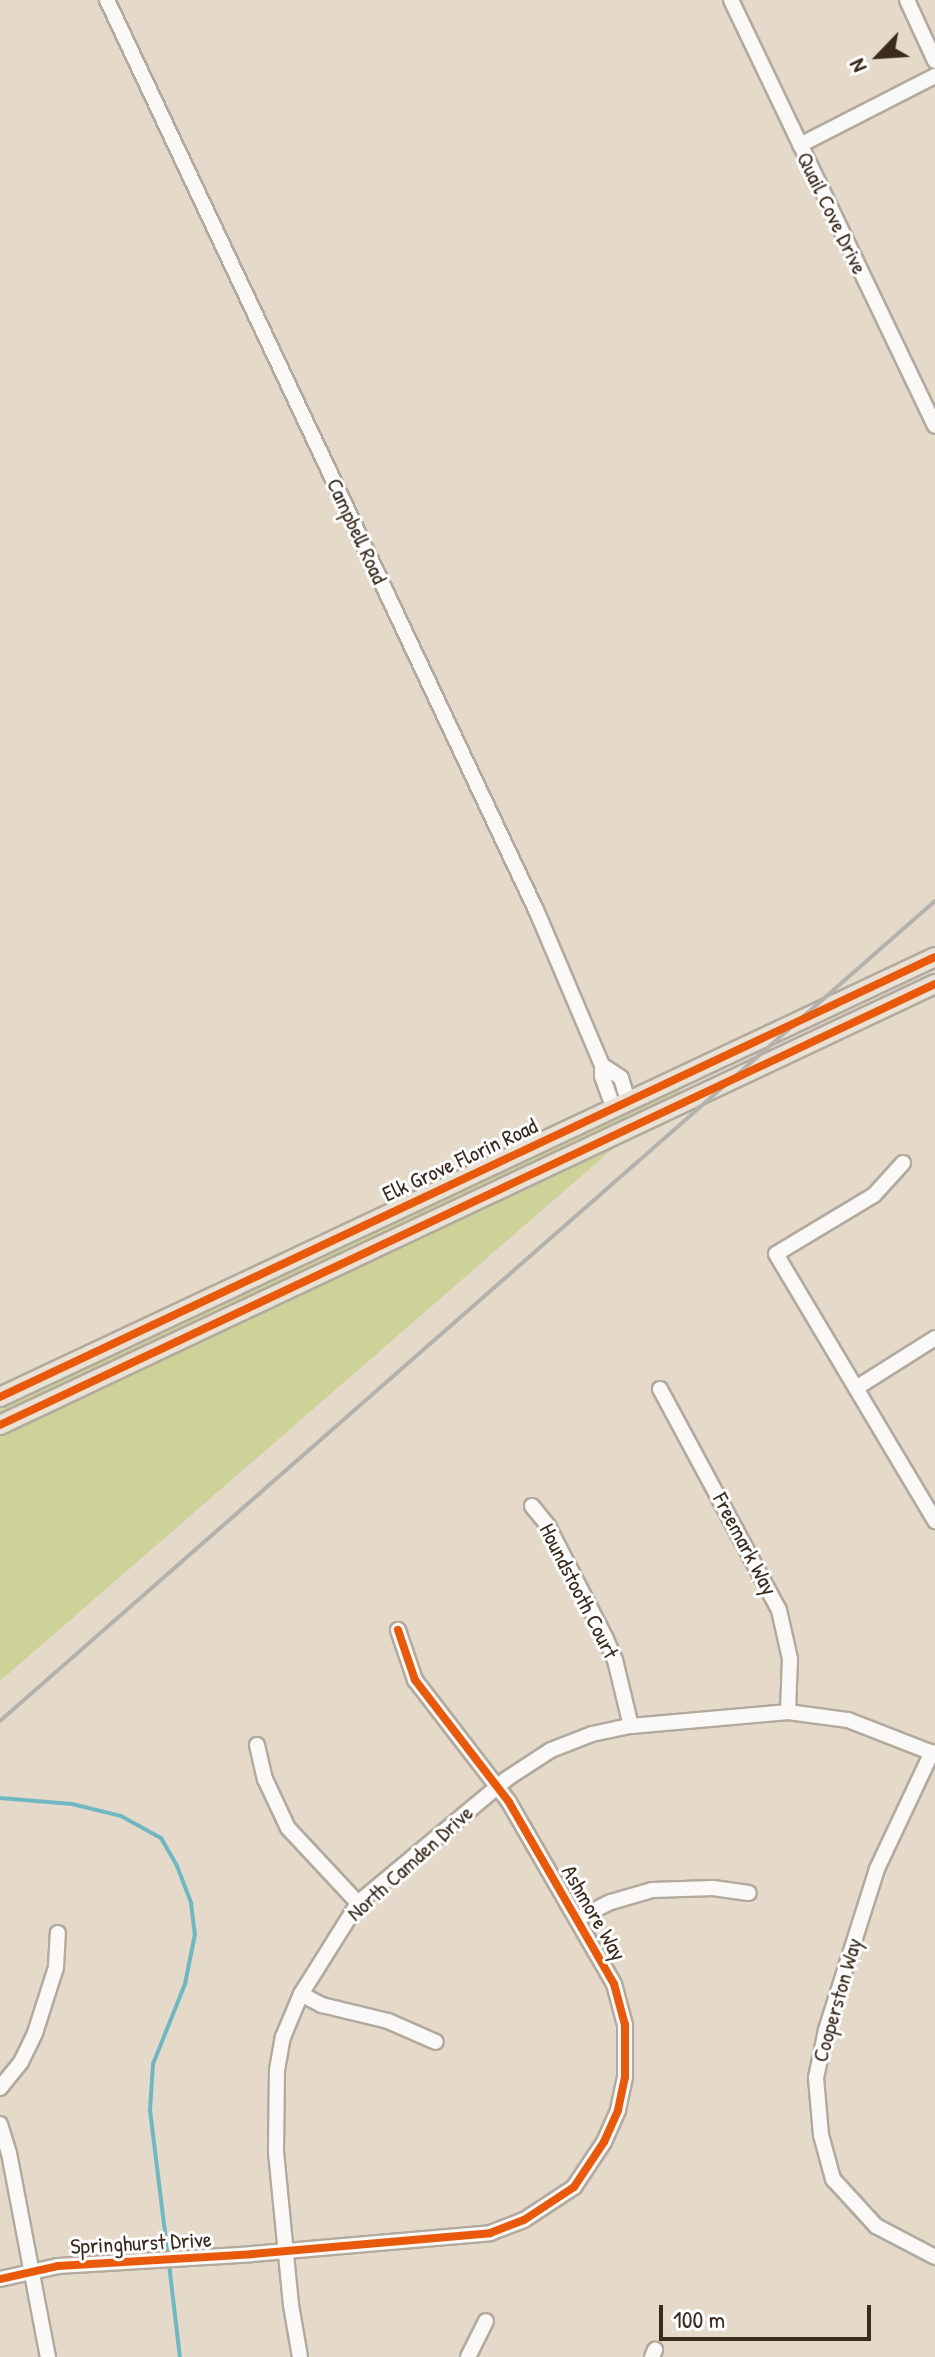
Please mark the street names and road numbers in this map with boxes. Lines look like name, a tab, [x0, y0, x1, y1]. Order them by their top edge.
street label: Quail Cove Drive	[791, 148, 873, 278]
street label: Campbell Road	[321, 474, 393, 588]
street label: Elk Grove Florin Road	[378, 1113, 542, 1207]
street label: Freemark Way	[707, 1488, 783, 1600]
street label: Houndstooth Court	[534, 1519, 624, 1663]
street label: North Camden Drive	[342, 1800, 478, 1926]
street label: Ashmore Way	[556, 1860, 632, 1966]
street label: Cooperston Way	[807, 1935, 867, 2065]
street label: Springhurst Drive	[70, 2226, 212, 2260]

